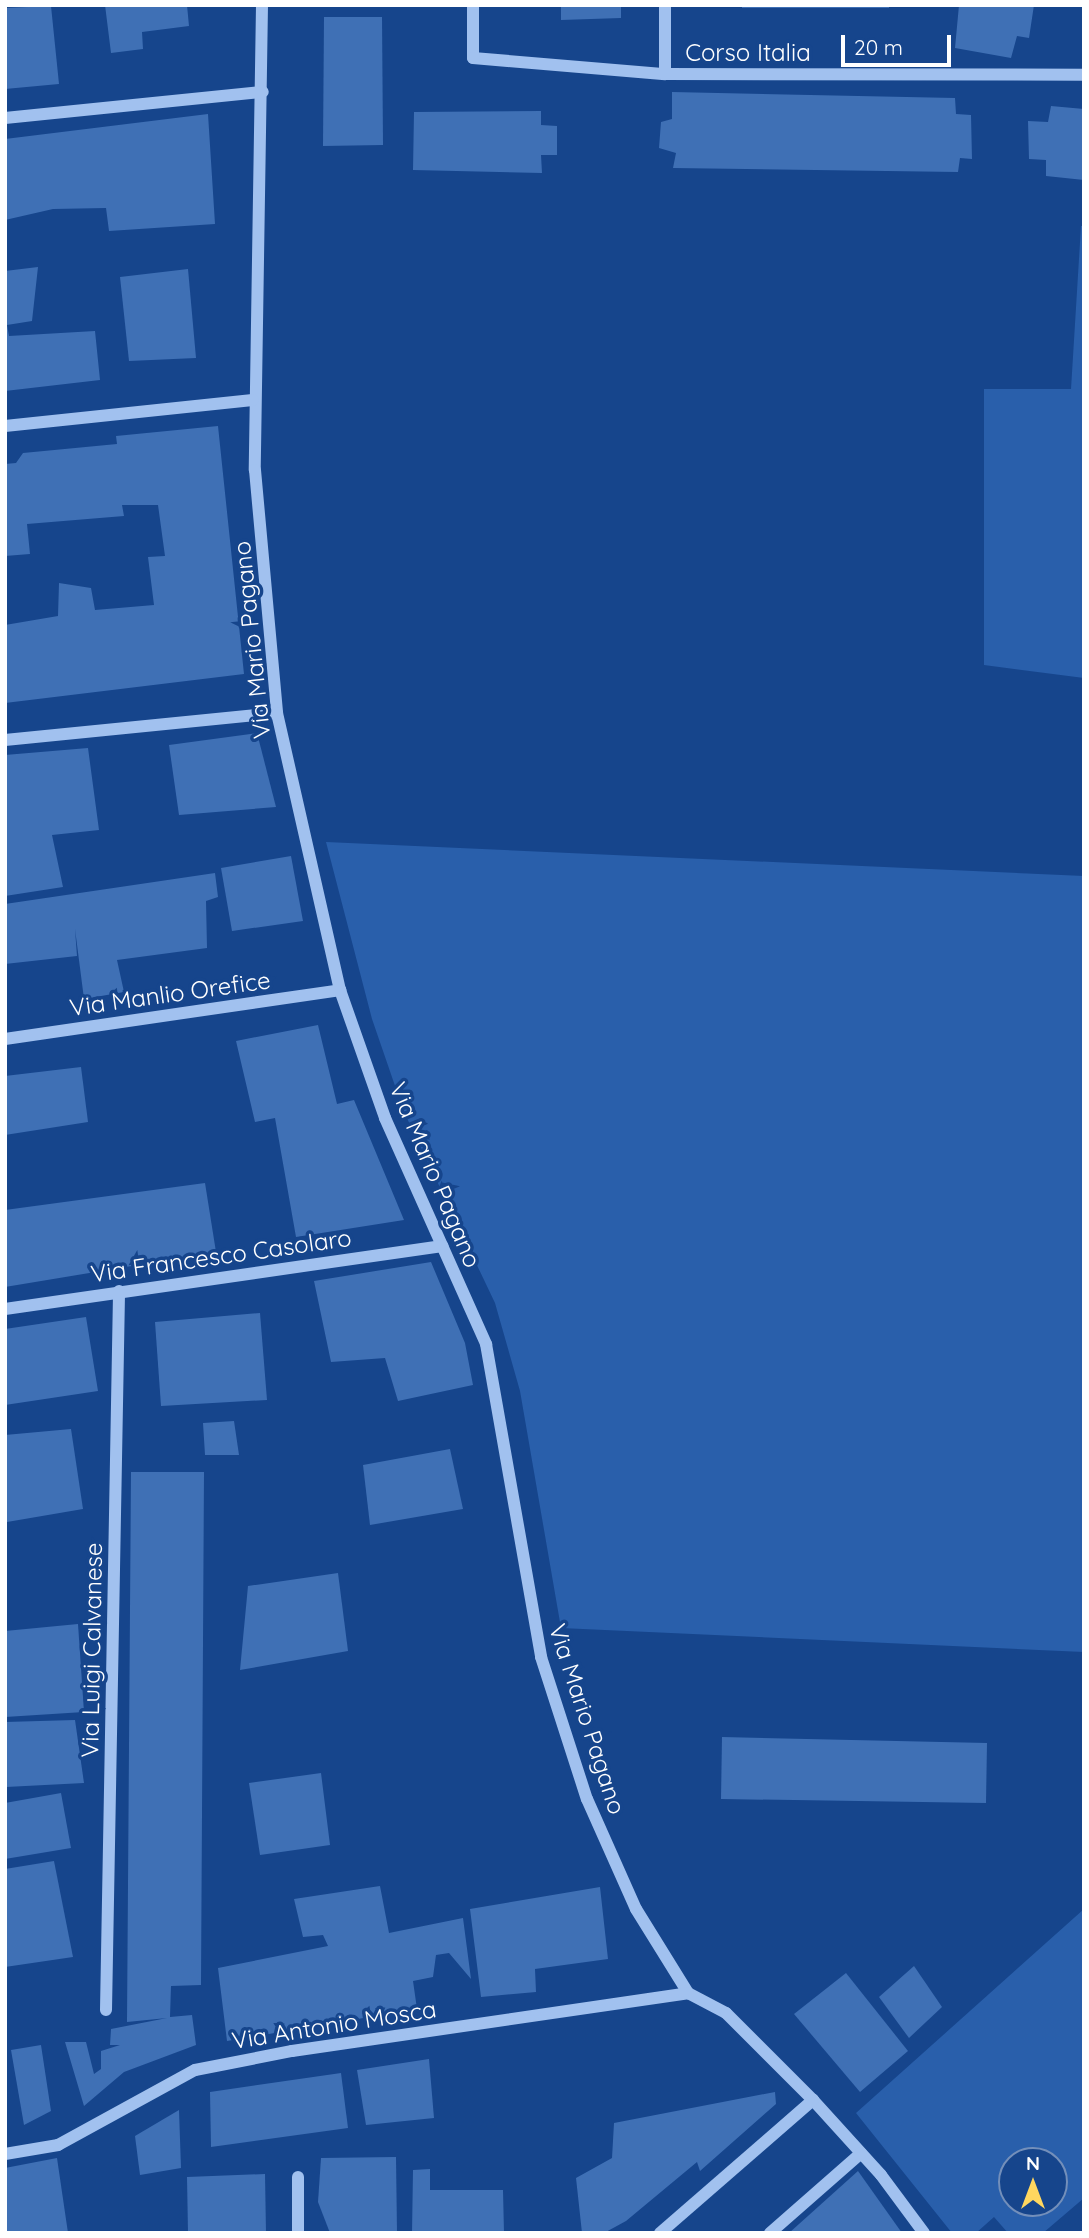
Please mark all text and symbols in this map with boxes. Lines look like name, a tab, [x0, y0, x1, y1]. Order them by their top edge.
scale bar	[844, 21, 954, 65]
text: 20 m	[854, 34, 903, 60]
street label: Corso Italia	[685, 39, 811, 67]
street label: Via Mario Pagano	[227, 540, 277, 740]
street label: Via Manlio Orefice	[68, 966, 272, 1022]
street label: Via Mario Pagano	[383, 1078, 487, 1272]
street label: Via Francesco Casolaro	[89, 1223, 353, 1289]
street label: Via Luigi Calvanese	[76, 1542, 108, 1758]
street label: Via Mario Pagano	[543, 1620, 631, 1818]
street label: Via Antonio Mosca	[230, 1995, 438, 2055]
north arrow	[998, 2147, 1068, 2217]
text: N	[1026, 2151, 1040, 2175]

